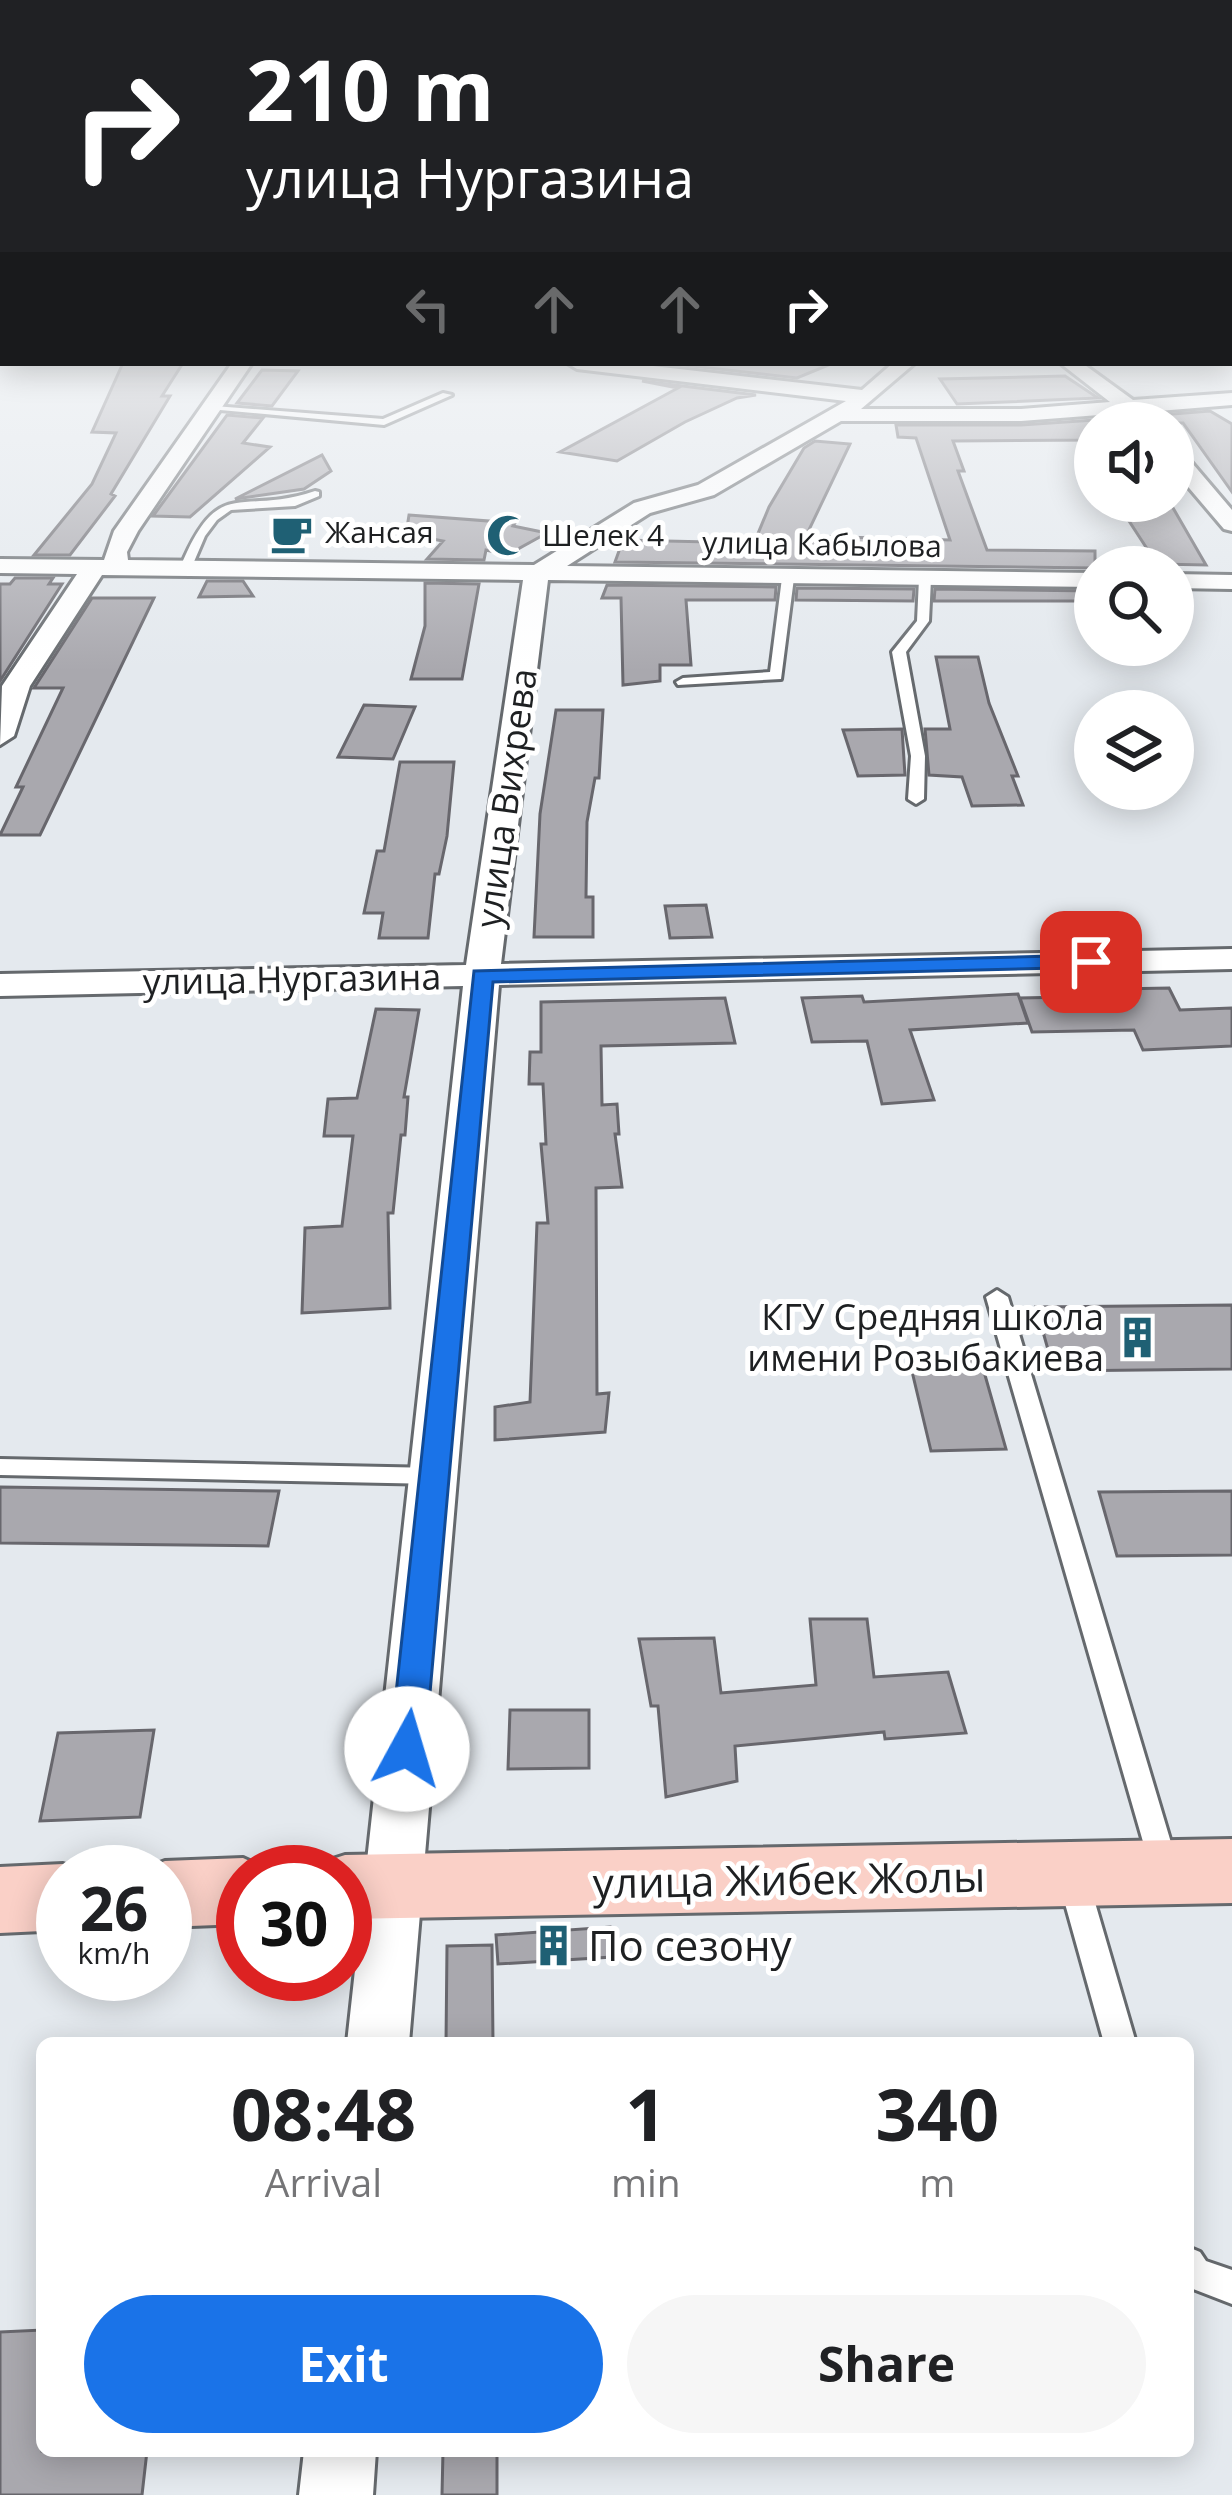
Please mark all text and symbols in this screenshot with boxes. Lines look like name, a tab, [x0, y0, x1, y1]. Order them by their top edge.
text: 210 m	[246, 31, 494, 146]
icon: right	[48, 48, 204, 204]
text: улица Нургазина	[246, 140, 694, 214]
icon: left	[395, 276, 461, 342]
icon: ahead	[521, 276, 587, 342]
icon: ahead	[647, 276, 713, 342]
icon: right	[773, 276, 839, 342]
map controls	[1074, 402, 1194, 810]
button: sound	[1074, 402, 1194, 522]
cafe icon: Жансая	[268, 510, 314, 556]
place label: Жансая	[325, 511, 434, 552]
mosque icon: Шелек 4	[485, 513, 531, 559]
place label: Шелек 4	[542, 514, 664, 555]
street label: улица Кабылова	[702, 521, 942, 566]
button: search	[1074, 546, 1194, 666]
street label: улица Вихрева	[463, 665, 548, 931]
button: layers	[1074, 690, 1194, 810]
pin	[1040, 911, 1142, 1013]
icon: arrive	[1058, 929, 1124, 995]
street label: улица Нургазина	[142, 951, 442, 1006]
place label: КГУ Средняя школа имени Розыбакиева	[747, 1292, 1104, 1382]
building icon: КГУ Средняя школа имени Розыбакиева	[1115, 1315, 1161, 1361]
position arrow	[344, 1686, 470, 1812]
speed limit sign: 30	[216, 1845, 372, 2001]
street label: улица Жибек Жолы	[592, 1847, 986, 1910]
text: 26	[80, 1867, 148, 1949]
place label: По сезону	[588, 1916, 793, 1973]
building icon: По сезону	[531, 1923, 577, 1969]
text: km/h	[78, 1932, 150, 1973]
text: 08:48	[231, 2064, 416, 2162]
text: 1	[625, 2064, 666, 2162]
text: 340	[876, 2064, 999, 2162]
text: Arrival	[265, 2155, 382, 2208]
text: min	[611, 2155, 681, 2208]
text: m	[919, 2155, 955, 2208]
button: Exit	[84, 2295, 603, 2433]
button: Share	[627, 2295, 1146, 2433]

